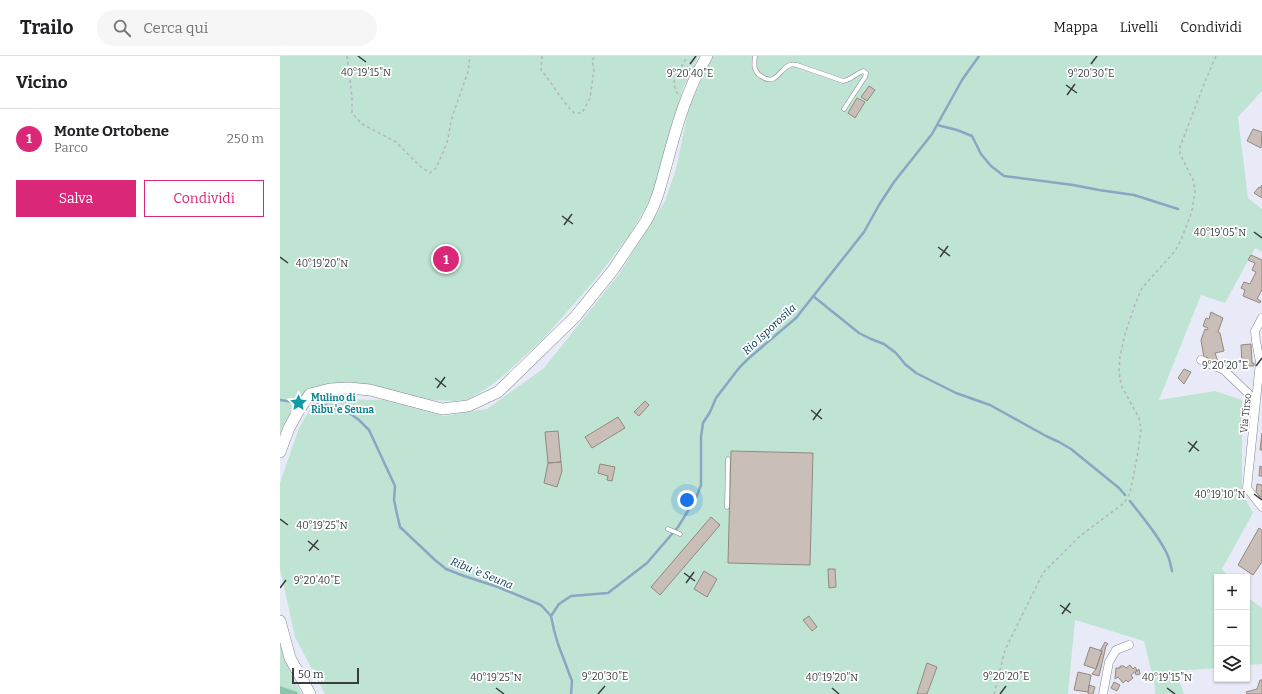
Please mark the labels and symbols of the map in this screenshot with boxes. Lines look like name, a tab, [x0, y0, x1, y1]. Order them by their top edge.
text: 40°19'15"N	[341, 67, 391, 79]
text: 9°20'40"E	[667, 68, 713, 80]
text: 9°20'30"E	[1068, 68, 1114, 80]
text: 40°19'05"N	[1194, 227, 1246, 239]
pin: 1	[433, 244, 459, 274]
text: 40°19'20"N	[296, 258, 348, 270]
water label: Rio Isporosila	[740, 301, 799, 357]
text: 9°20'20"E	[1202, 360, 1248, 372]
place label: Mulino di Ribu 'e Seuna	[311, 392, 375, 416]
street label: Via Tirso	[1238, 392, 1254, 434]
place icon: Mulino di Ribu 'e Seuna	[288, 393, 308, 413]
text: 40°19'10"N	[1195, 489, 1246, 501]
your location	[677, 490, 697, 510]
text: 40°19'25"N	[296, 520, 348, 532]
water label: Ribu 'e Seuna	[449, 555, 515, 592]
text: 9°20'40"E	[294, 575, 340, 587]
scale bar	[292, 666, 359, 685]
text: 9°20'30"E	[582, 671, 628, 683]
text: 9°20'20"E	[983, 671, 1029, 683]
text: 40°19'25"N	[470, 672, 522, 684]
text: 40°19'20"N	[806, 672, 858, 684]
text: 40°19'15"N	[1142, 672, 1192, 684]

